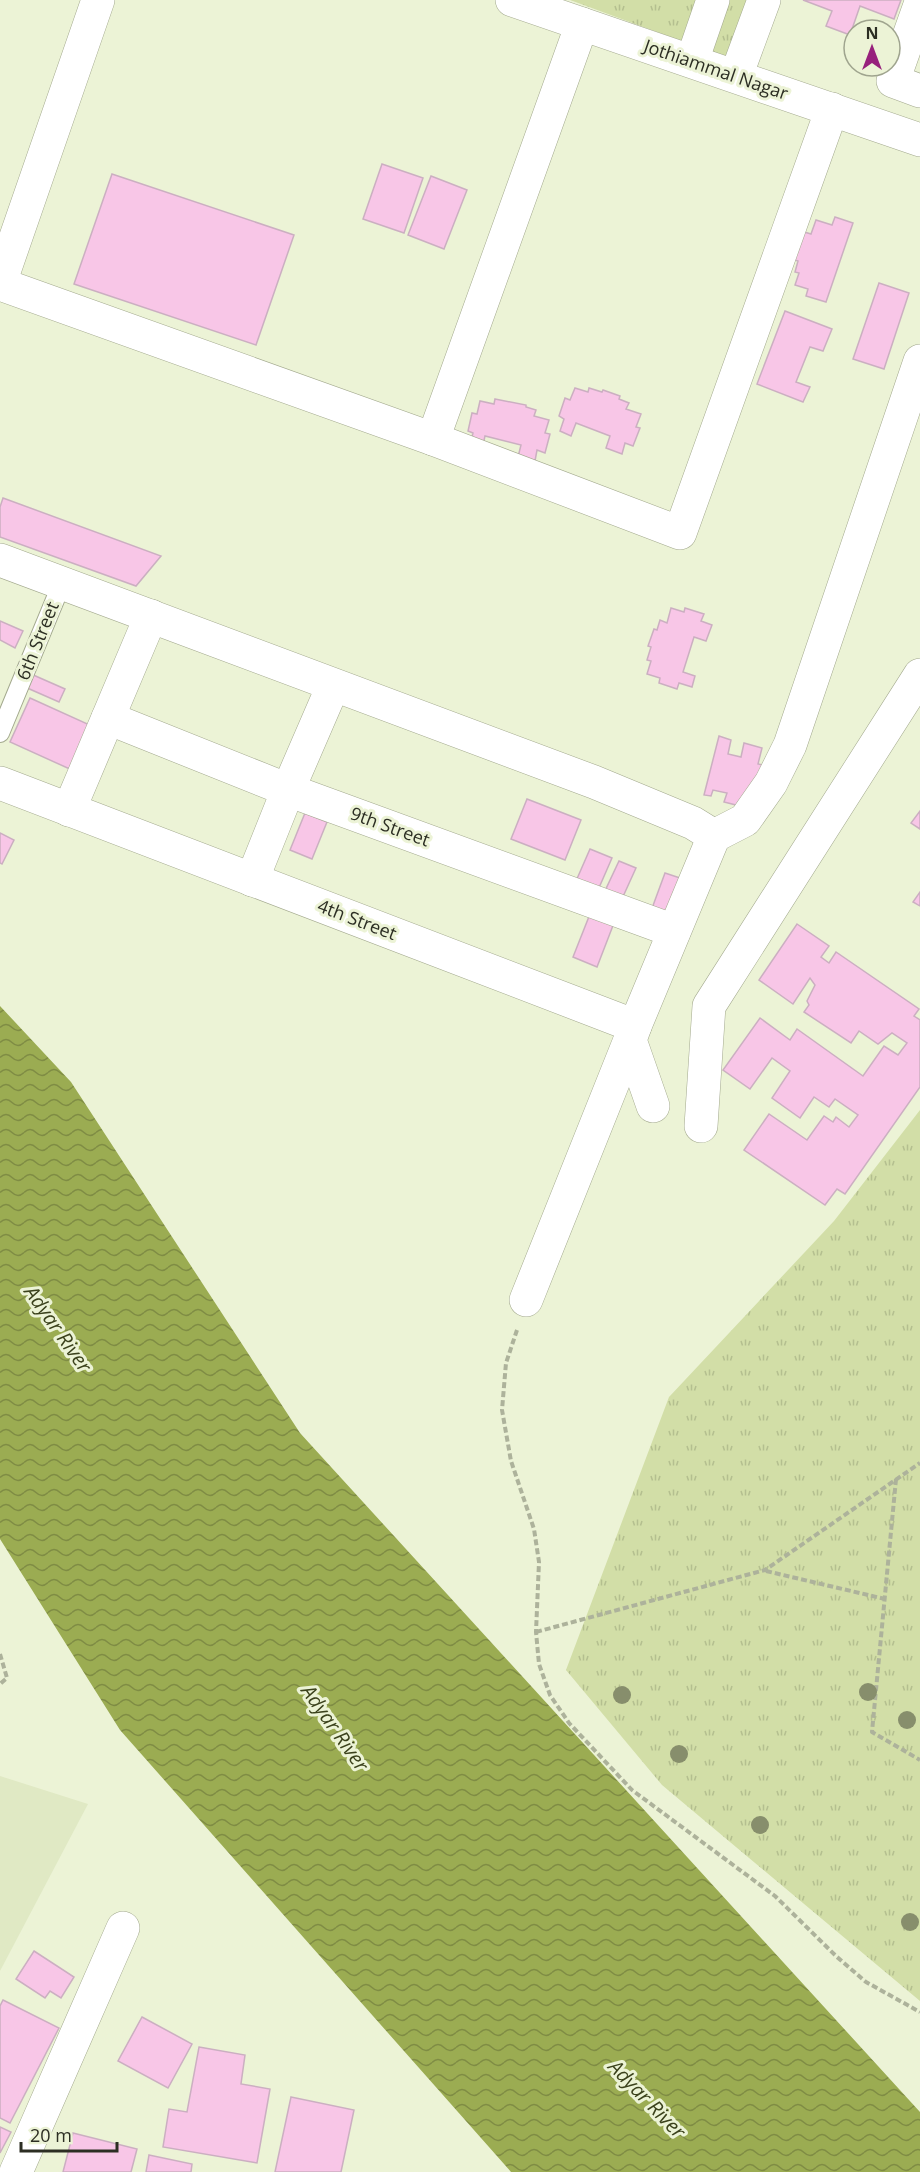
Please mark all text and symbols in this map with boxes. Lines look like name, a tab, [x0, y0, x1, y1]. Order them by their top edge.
north arrow	[842, 18, 902, 78]
text: N	[865, 22, 879, 44]
street label: Jothiammal Nagar	[639, 32, 792, 105]
street label: 6th Street	[10, 598, 64, 683]
street label: 9th Street	[347, 801, 433, 851]
street label: 4th Street	[314, 893, 400, 945]
water label: Adyar River	[18, 1278, 99, 1378]
water label: Adyar River	[295, 1677, 376, 1777]
water label: Adyar River	[602, 2052, 693, 2145]
scale bar	[21, 2115, 117, 2153]
text: 20 m	[30, 2123, 72, 2147]

